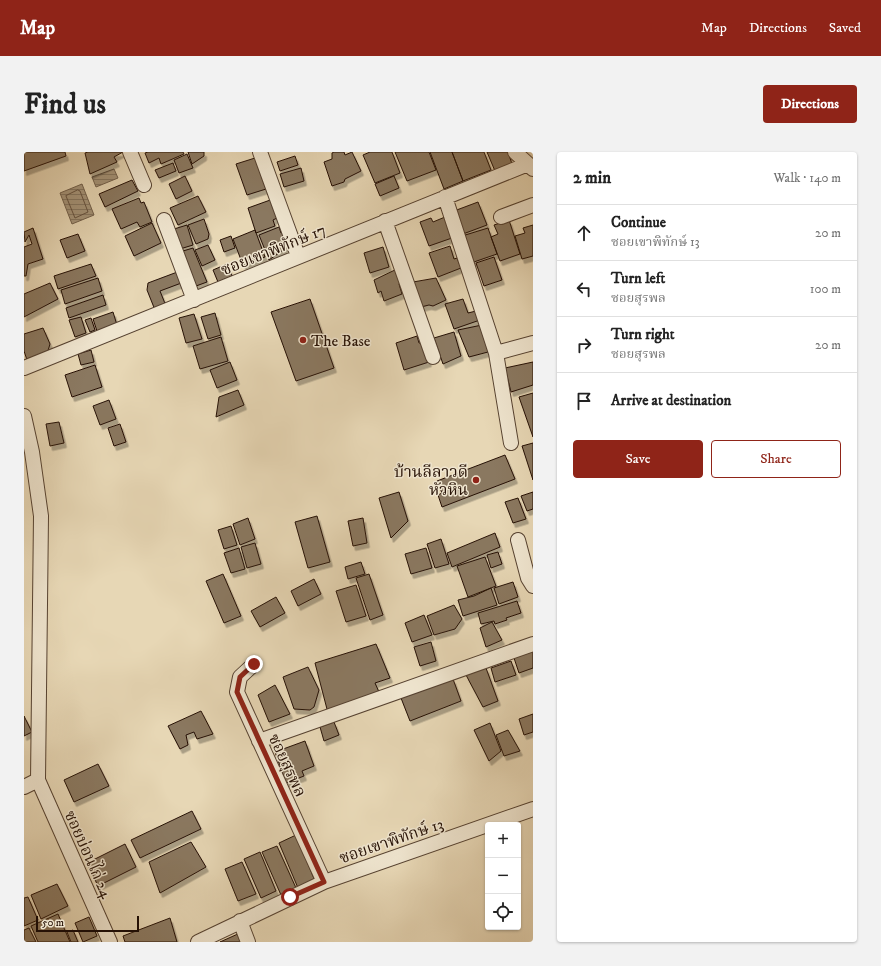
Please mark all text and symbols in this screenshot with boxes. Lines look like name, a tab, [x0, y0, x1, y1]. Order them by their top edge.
text: Map	[20, 17, 55, 40]
text: Map	[701, 19, 727, 37]
text: Directions	[749, 19, 807, 37]
text: Saved	[829, 19, 861, 37]
button: Directions	[763, 85, 857, 123]
text: Find us	[24, 87, 106, 122]
text: 2 min	[573, 167, 611, 189]
text: Walk · 140 m	[773, 170, 841, 186]
text: Continue	[611, 213, 666, 232]
street label: ซอยเขาพิทักษ์ 17	[218, 220, 329, 280]
icon: ahead	[573, 222, 595, 244]
text: 20 m	[815, 225, 841, 241]
text: ซอยเขาพิทักษ์ 13	[611, 234, 700, 250]
text: Turn left	[611, 269, 665, 288]
icon: left	[573, 278, 595, 300]
text: 100 m	[810, 281, 841, 297]
text: ซอยสุรพล	[611, 290, 666, 306]
text: Turn right	[611, 325, 674, 344]
place label: The Base	[311, 331, 371, 351]
icon: right	[573, 334, 595, 356]
marker: The Base	[298, 335, 308, 345]
text: 20 m	[815, 337, 841, 353]
text: ซอยสุรพล	[611, 346, 666, 362]
icon: arrive	[573, 390, 595, 412]
text: Arrive at destination	[611, 391, 731, 410]
button: Save	[573, 440, 703, 478]
button: Share	[711, 440, 841, 478]
place label: บ้านลีลาวดี หัวหิน	[394, 462, 468, 500]
marker: บ้านลีลาวดี หัวหิน	[471, 475, 481, 485]
route end	[245, 655, 263, 673]
street label: ซอยสุรพล	[263, 731, 310, 801]
street label: ซอยบ่อนไก่ 24	[60, 807, 118, 902]
street label: ซอยเขาพิทักษ์ 13	[337, 814, 446, 868]
map controls	[485, 822, 521, 930]
button: +	[485, 822, 521, 858]
button: −	[485, 858, 521, 894]
route start	[281, 888, 299, 906]
button: locate	[485, 894, 521, 930]
scale bar	[36, 914, 139, 933]
text: 50 m	[42, 916, 64, 930]

